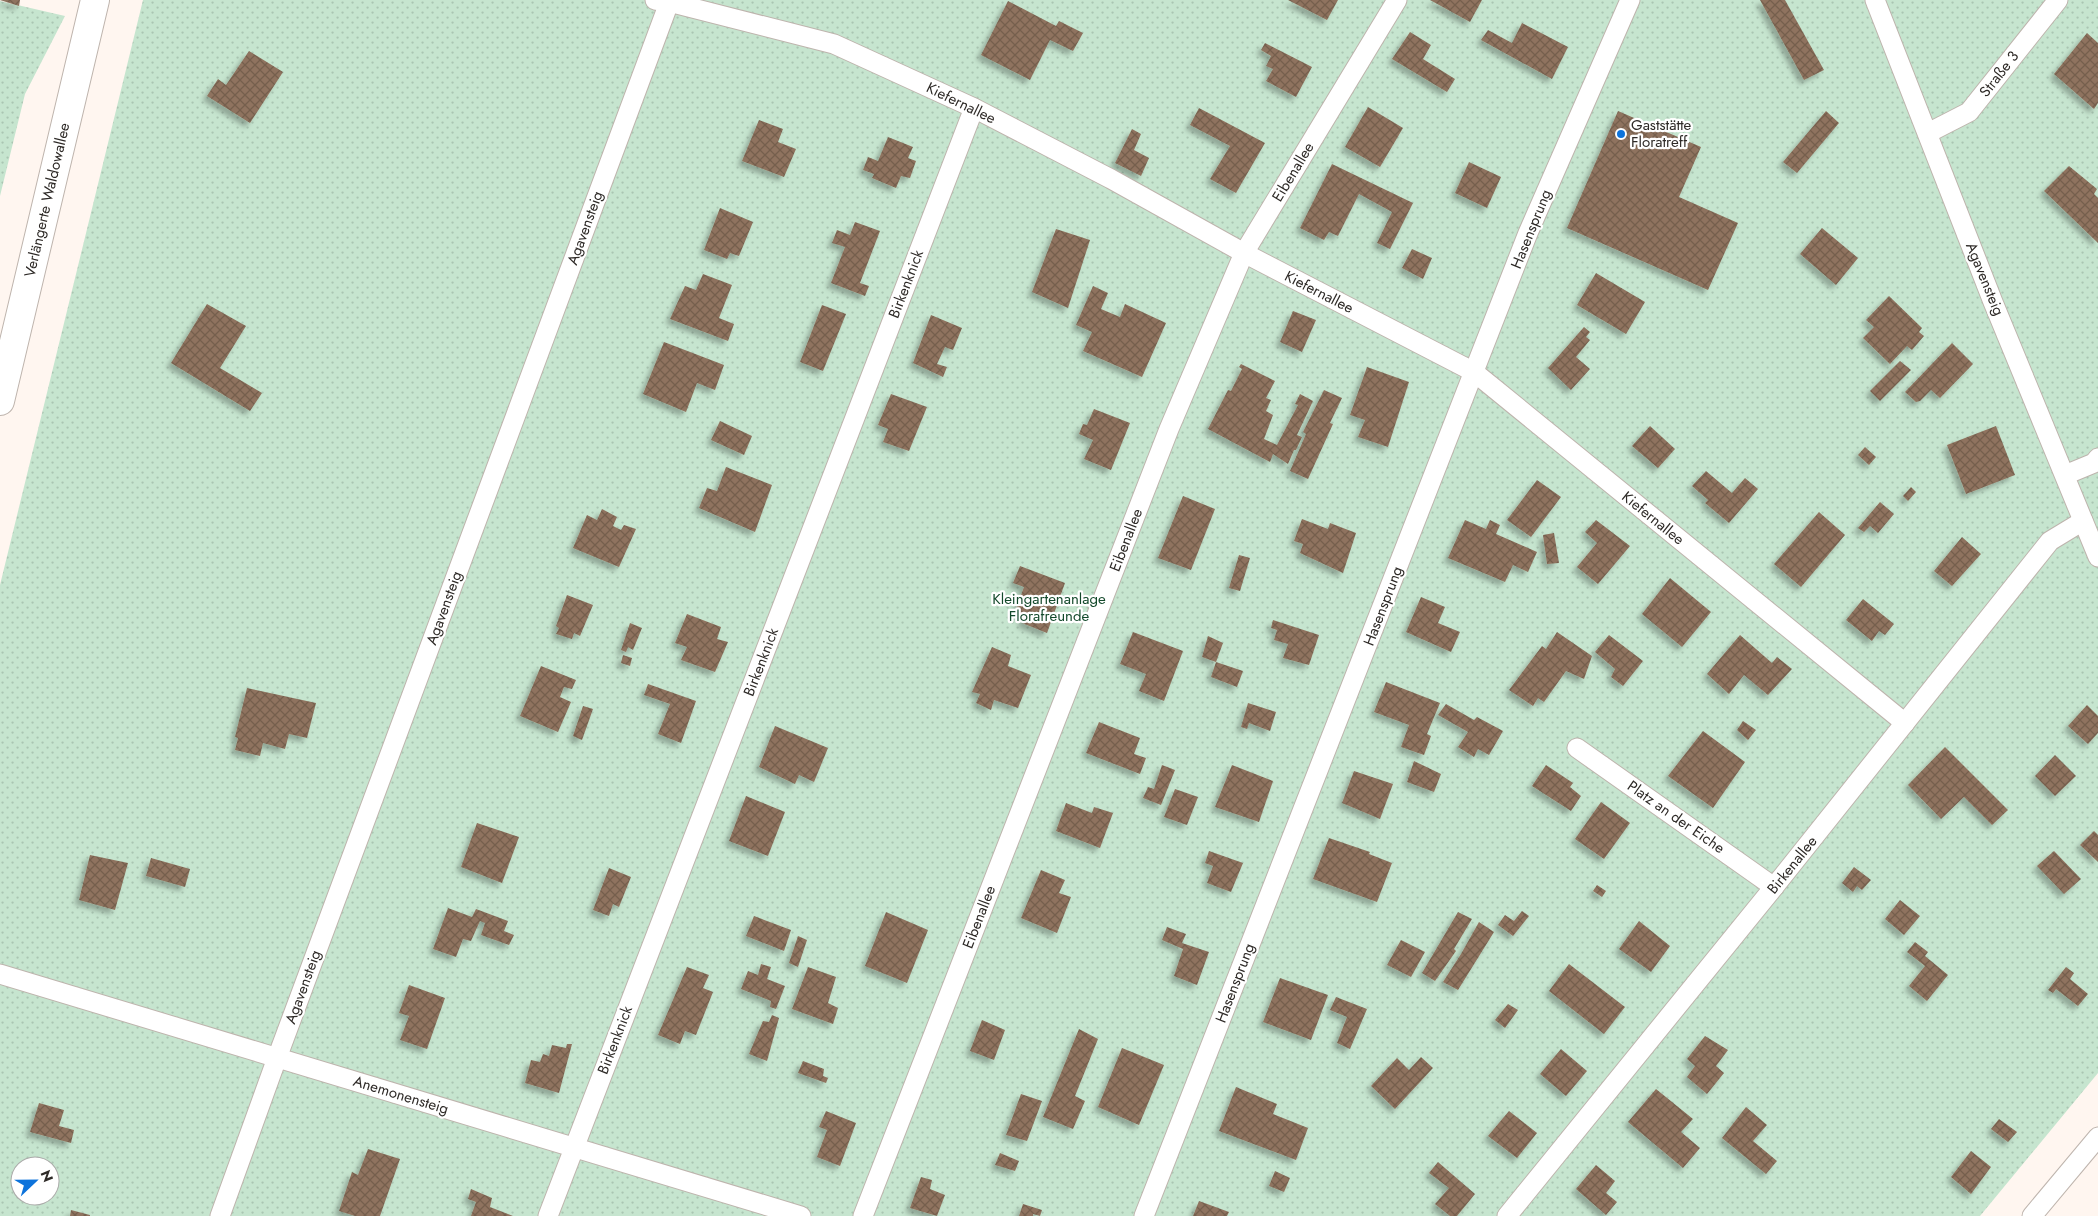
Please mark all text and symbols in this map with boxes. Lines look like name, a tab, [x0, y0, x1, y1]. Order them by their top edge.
street label: Straße 3	[1974, 46, 2024, 102]
street label: Kiefernallee	[923, 77, 1000, 129]
place label: Gaststätte Floratreff	[1631, 114, 1692, 153]
street label: Verlängerte Waldowallee	[19, 120, 76, 279]
marker: Gaststätte Floratreff	[1615, 128, 1627, 140]
street label: Eibenallee	[1267, 138, 1320, 206]
street label: Hasensprung	[1505, 186, 1557, 272]
street label: Agavensteig	[561, 188, 609, 268]
street label: Agavensteig	[1960, 239, 2010, 319]
street label: Birkenknick	[883, 246, 929, 321]
street label: Kiefernallee	[1281, 265, 1358, 319]
street label: Kiefernallee	[1617, 486, 1689, 550]
street label: Eibenallee	[1104, 505, 1148, 575]
street label: Hasensprung	[1358, 563, 1408, 649]
street label: Agavensteig	[420, 568, 468, 648]
park label: Kleingartenanlage Florafreunde	[992, 588, 1106, 627]
street label: Birkenknick	[738, 624, 784, 699]
street label: Platz an der Eiche	[1623, 775, 1729, 859]
street label: Birkenallee	[1762, 831, 1822, 899]
street label: Eibenallee	[957, 882, 1001, 952]
street label: Hasensprung	[1210, 940, 1260, 1026]
street label: Agavensteig	[279, 947, 327, 1027]
street label: Birkenknick	[592, 1002, 638, 1077]
street label: Anemonensteig	[351, 1070, 451, 1120]
north arrow	[10, 1156, 60, 1206]
text: N	[36, 1167, 58, 1185]

